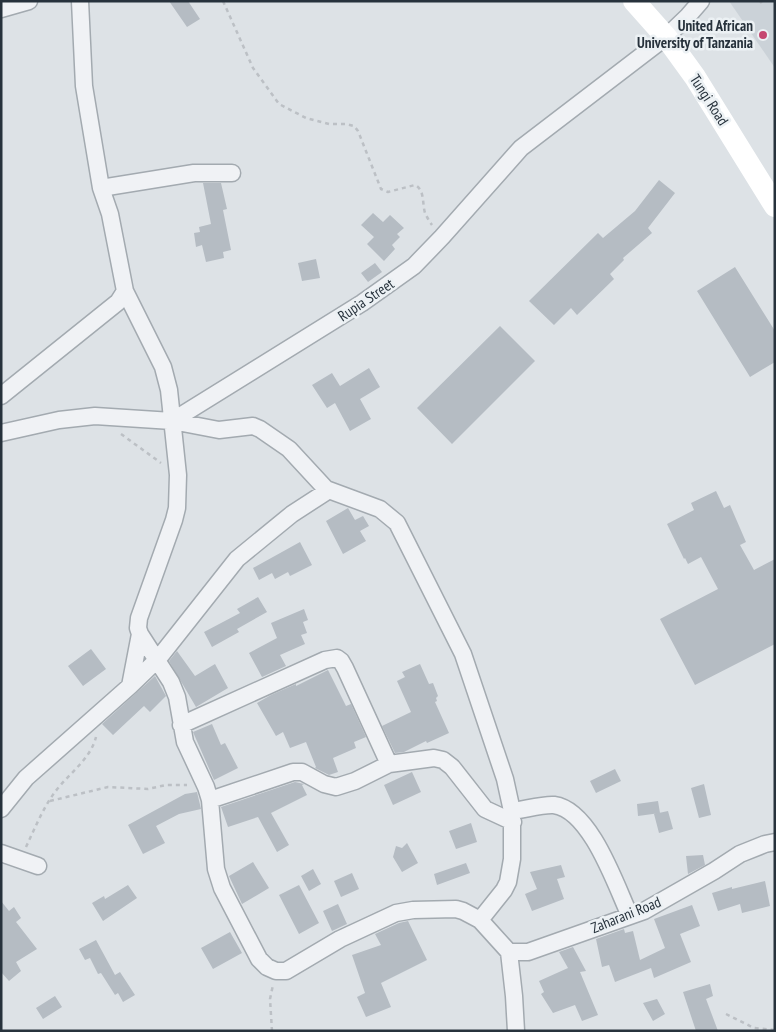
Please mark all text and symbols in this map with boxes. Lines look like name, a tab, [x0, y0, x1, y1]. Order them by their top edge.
place label: United African University of Tanzania	[637, 16, 753, 52]
marker: United African University of Tanzania	[757, 29, 769, 41]
street label: Tungi Road	[686, 71, 733, 129]
street label: Rupia Street	[334, 274, 397, 325]
street label: Zaharani Road	[588, 892, 664, 937]

